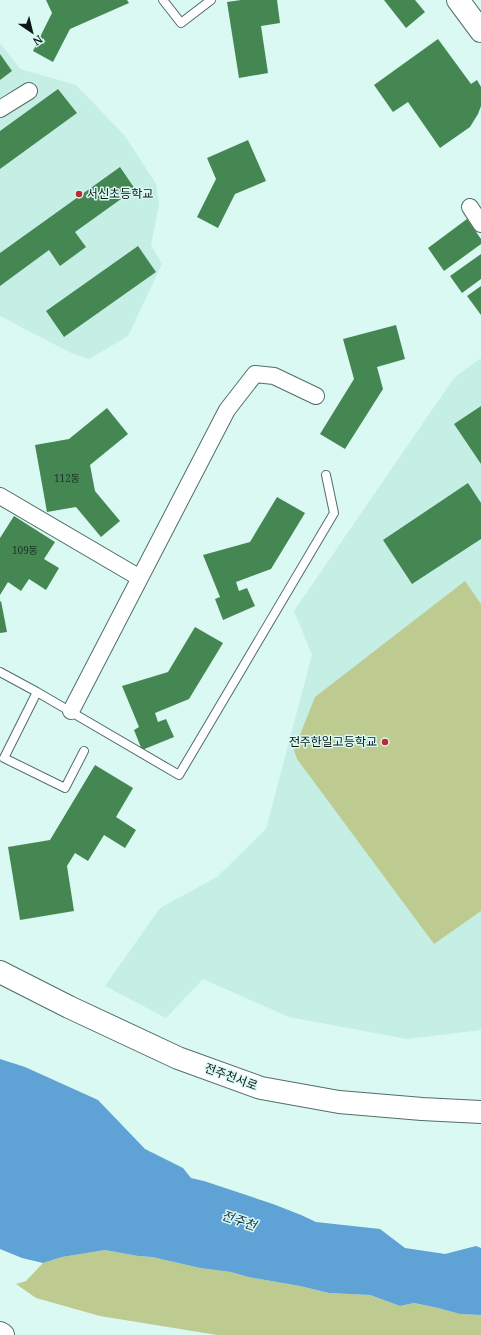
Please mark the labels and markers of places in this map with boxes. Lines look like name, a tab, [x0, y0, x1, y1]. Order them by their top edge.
place label: 서신초등학교	[87, 185, 153, 202]
marker: 서신초등학교	[74, 189, 84, 199]
place label: 전주한일고등학교	[289, 733, 377, 750]
marker: 전주한일고등학교	[380, 737, 390, 747]

